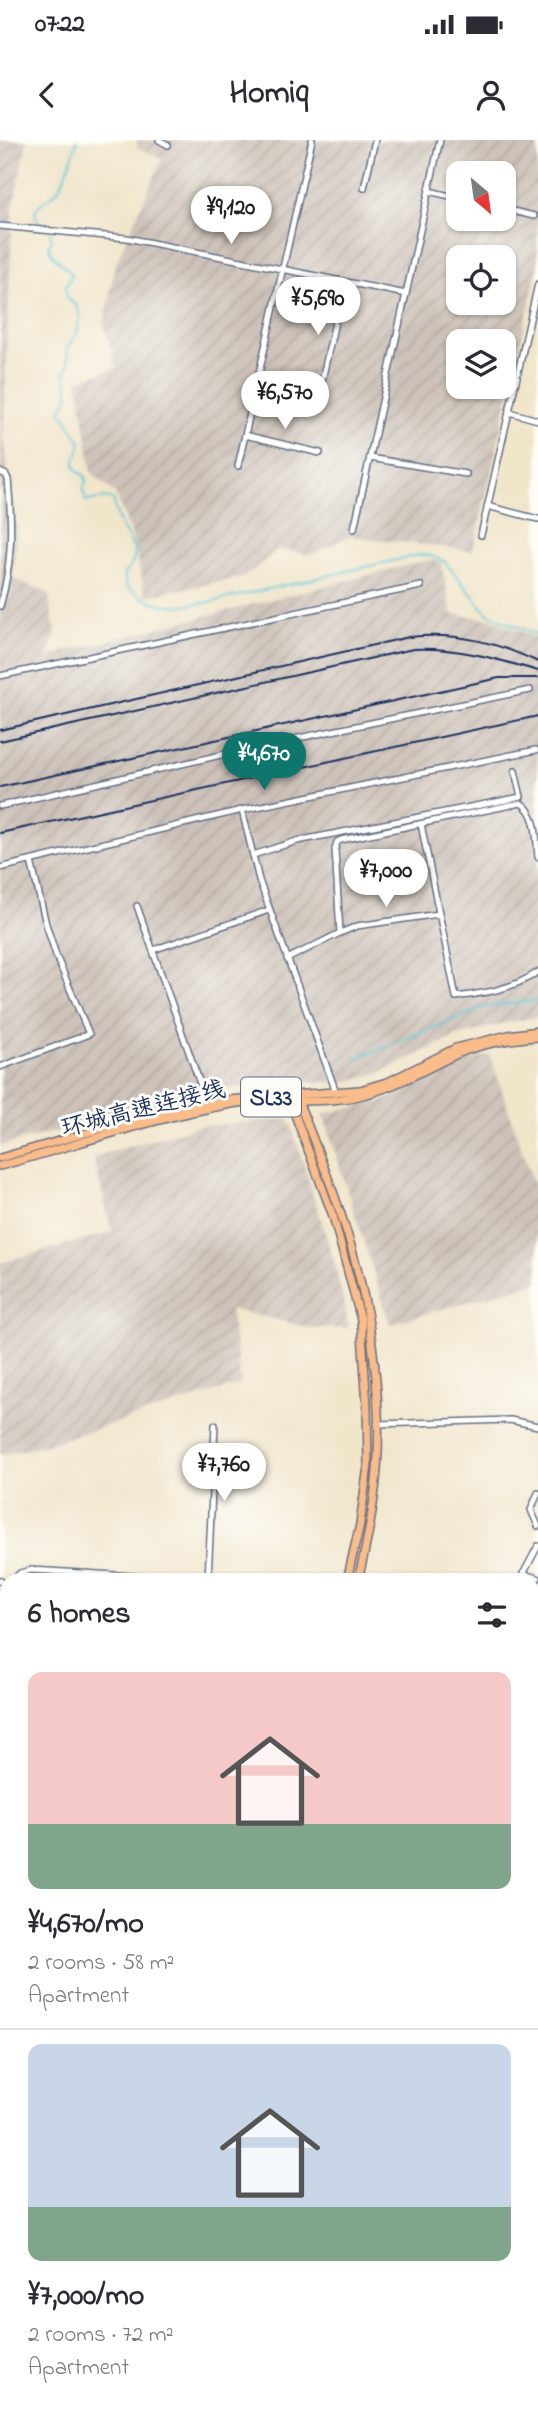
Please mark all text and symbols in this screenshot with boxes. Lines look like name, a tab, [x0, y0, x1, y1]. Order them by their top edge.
text: 07:22	[35, 6, 85, 44]
text: Homiq	[229, 71, 309, 118]
icon: back	[28, 76, 66, 114]
icon: person	[472, 76, 510, 114]
north arrow	[446, 161, 516, 231]
map controls	[446, 161, 516, 399]
pin: ¥9,120	[174, 186, 288, 246]
text: ¥9,120	[207, 192, 255, 225]
button: locate	[446, 245, 516, 315]
pin: ¥5,690	[261, 278, 375, 337]
text: ¥5,690	[291, 283, 345, 316]
button: layers	[446, 329, 516, 399]
pin: ¥6,570	[228, 372, 342, 431]
text: ¥6,570	[257, 377, 313, 410]
pin: ¥4,670	[207, 732, 321, 792]
text: ¥4,670	[238, 738, 290, 771]
pin: ¥7,000	[329, 850, 443, 909]
text: ¥7,000	[360, 855, 412, 888]
street label: 环城高速连接线	[58, 1073, 229, 1148]
road number: SL33	[241, 1078, 301, 1116]
pin: ¥7,760	[167, 1444, 281, 1503]
text: ¥7,760	[198, 1449, 250, 1482]
text: 6 homes	[28, 1593, 131, 1637]
icon: filters	[473, 1596, 511, 1634]
icon: home	[207, 1718, 333, 1844]
text: ¥4,670/mo	[28, 1903, 144, 1947]
text: 2 rooms · 58 m²	[28, 1947, 174, 1980]
text: Apartment	[28, 1980, 129, 2013]
icon: home	[207, 2090, 333, 2216]
text: ¥7,000/mo	[28, 2275, 144, 2319]
text: 2 rooms · 72 m²	[28, 2319, 174, 2352]
text: Apartment	[28, 2352, 129, 2385]

